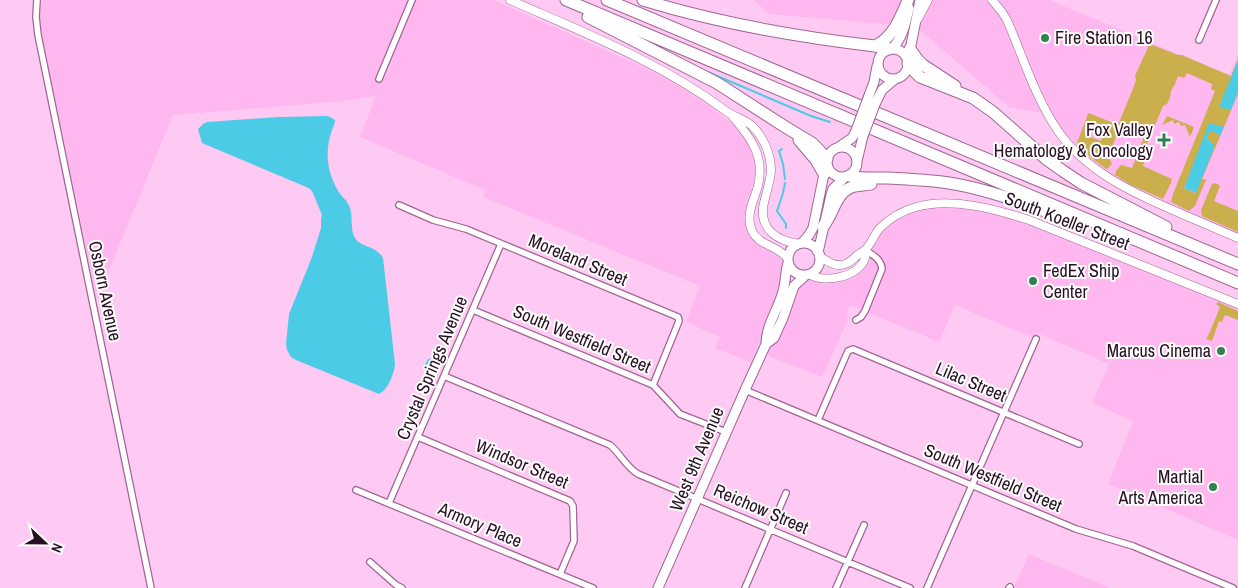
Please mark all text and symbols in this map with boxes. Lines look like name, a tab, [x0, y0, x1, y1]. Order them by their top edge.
place label: Fire Station 16	[1055, 25, 1153, 50]
marker: Fire Station 16	[1039, 32, 1051, 44]
place label: Fox Valley Hematology & Oncology	[994, 117, 1154, 163]
marker: Fox Valley Hematology & Oncology	[1157, 133, 1171, 147]
street label: South Koeller Street	[1001, 185, 1133, 256]
street label: Moreland Street	[525, 228, 631, 292]
street label: Osborn Avenue	[83, 239, 128, 343]
place label: FedEx Ship Center	[1043, 258, 1119, 304]
marker: FedEx Ship Center	[1027, 275, 1039, 287]
street label: Crystal Springs Avenue	[390, 292, 473, 444]
street label: South Westfield Street	[509, 298, 655, 379]
place label: Marcus Cinema	[1107, 338, 1211, 363]
marker: Marcus Cinema	[1215, 345, 1227, 357]
street label: Lilac Street	[932, 355, 1010, 408]
street label: West 9th Avenue	[663, 403, 730, 515]
street label: Windsor Street	[472, 433, 572, 494]
street label: South Westfield Street	[920, 437, 1066, 518]
place label: Martial Arts America	[1118, 464, 1203, 510]
street label: Reichow Street	[710, 477, 813, 540]
marker: Martial Arts America	[1207, 481, 1219, 493]
street label: Armory Place	[434, 495, 526, 553]
north arrow	[20, 518, 70, 568]
text: N	[47, 541, 67, 555]

